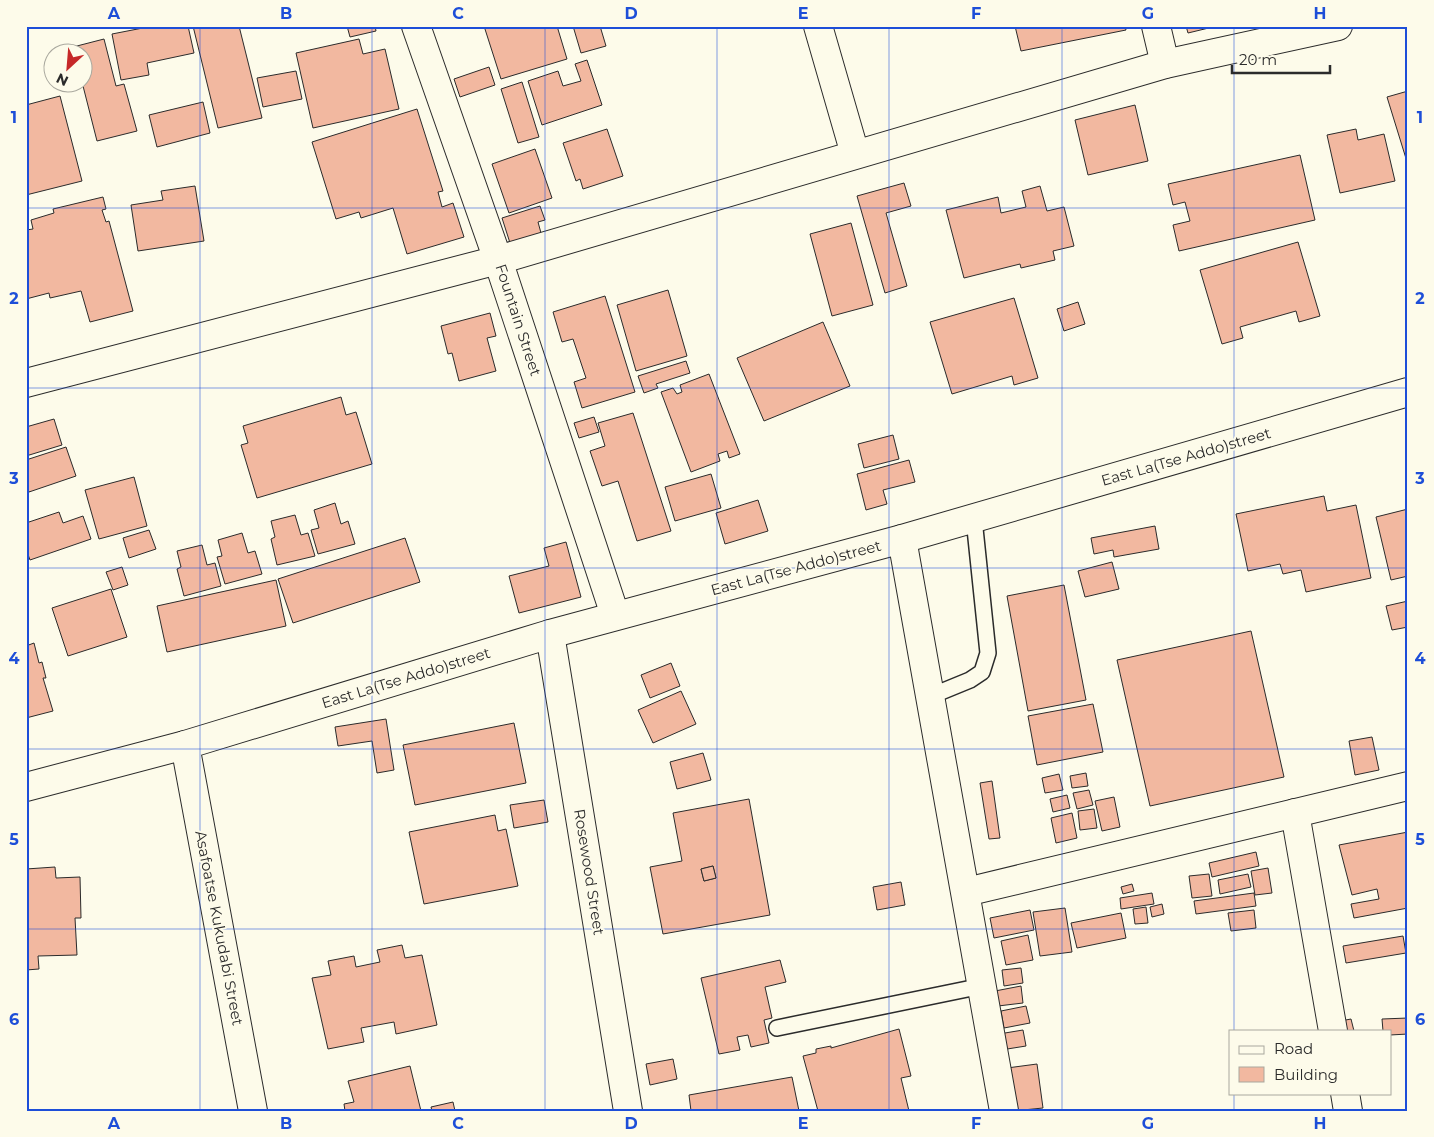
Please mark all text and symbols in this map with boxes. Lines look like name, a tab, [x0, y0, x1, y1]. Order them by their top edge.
text: A	[107, 4, 121, 23]
text: B	[280, 4, 292, 23]
text: C	[452, 4, 464, 23]
text: D	[624, 4, 638, 23]
text: E	[798, 4, 808, 23]
text: F	[971, 4, 981, 23]
text: G	[1142, 4, 1154, 23]
text: H	[1314, 4, 1326, 23]
north arrow	[42, 42, 92, 92]
scale bar	[1232, 42, 1329, 74]
text: 20 m	[1239, 50, 1277, 69]
text: N	[53, 69, 71, 90]
text: 1	[11, 108, 17, 127]
text: 1	[1417, 108, 1423, 127]
street label: Fountain Street	[491, 261, 546, 378]
text: 2	[9, 289, 19, 308]
text: 2	[1415, 289, 1425, 308]
street label: East La(Tse Addo)street	[1099, 423, 1273, 490]
text: 3	[8, 469, 19, 488]
text: 3	[1414, 469, 1425, 488]
street label: East La(Tse Addo)street	[709, 536, 883, 599]
street label: East La(Tse Addo)street	[319, 643, 493, 712]
text: 4	[8, 649, 20, 668]
text: 4	[1414, 649, 1426, 668]
street label: Rosewood Street	[570, 807, 609, 936]
street label: Asafoatse Kukudabi Street	[191, 829, 248, 1027]
text: 5	[9, 830, 19, 849]
text: 5	[1415, 830, 1425, 849]
text: 6	[9, 1010, 19, 1029]
text: 6	[1415, 1010, 1425, 1029]
legend	[1229, 1030, 1392, 1094]
text: Road	[1274, 1039, 1313, 1058]
text: Building	[1274, 1065, 1338, 1084]
text: A	[107, 1114, 121, 1133]
text: B	[280, 1114, 292, 1133]
text: C	[452, 1114, 464, 1133]
text: D	[624, 1114, 638, 1133]
text: E	[798, 1114, 808, 1133]
text: F	[971, 1114, 981, 1133]
text: G	[1142, 1114, 1154, 1133]
text: H	[1314, 1114, 1326, 1133]

